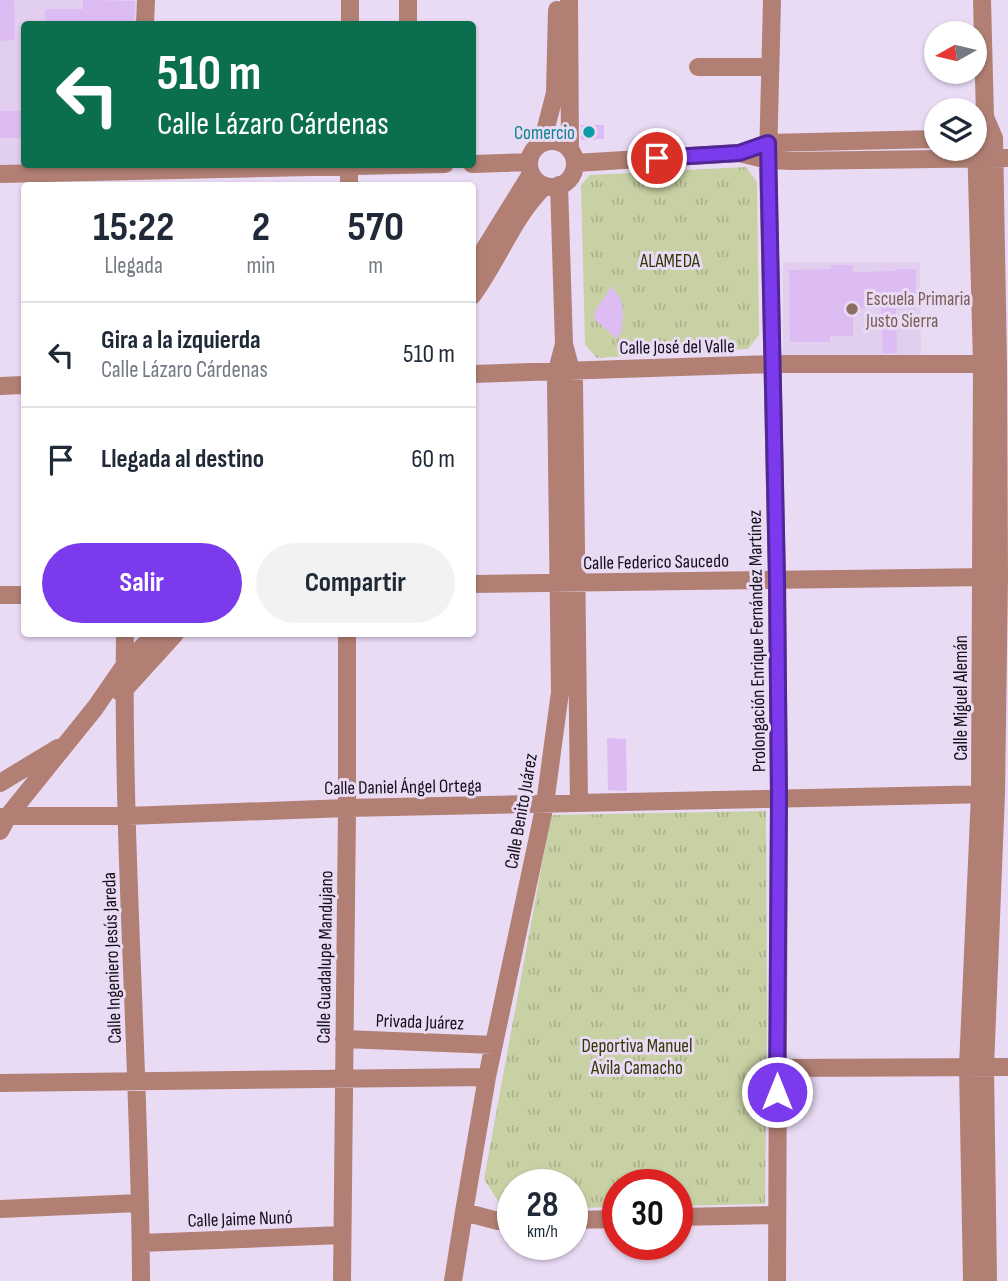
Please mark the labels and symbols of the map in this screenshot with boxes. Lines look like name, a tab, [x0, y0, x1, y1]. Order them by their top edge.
north arrow	[924, 21, 987, 84]
place label: Comercio	[514, 122, 575, 145]
marker: Comercio	[581, 124, 597, 140]
pin	[627, 128, 687, 188]
park label: ALAMEDA	[639, 250, 701, 273]
place label: Escuela Primaria Justo Sierra	[865, 288, 971, 333]
marker: Escuela Primaria Justo Sierra	[844, 301, 860, 317]
street label: Calle José del Valle	[619, 335, 735, 360]
street label: Prolongación Enrique Fernández Martínez	[744, 510, 771, 772]
street label: Calle Federico Saucedo	[583, 550, 729, 575]
street label: Calle Miguel Alemán	[950, 635, 973, 761]
street label: Calle Benito Juárez	[500, 751, 543, 871]
street label: Calle Daniel Ángel Ortega	[324, 775, 482, 800]
street label: Calle Guadalupe Mandujano	[312, 870, 339, 1044]
street label: Calle Ingeniero Jesús Jareda	[98, 872, 127, 1044]
street label: Privada Juárez	[375, 1009, 465, 1036]
park label: Deportiva Manuel Avila Camacho	[582, 1035, 693, 1080]
position arrow	[740, 1055, 814, 1129]
speed limit sign: 30	[602, 1169, 693, 1260]
street label: Calle Jaime Nunó	[187, 1206, 293, 1233]

